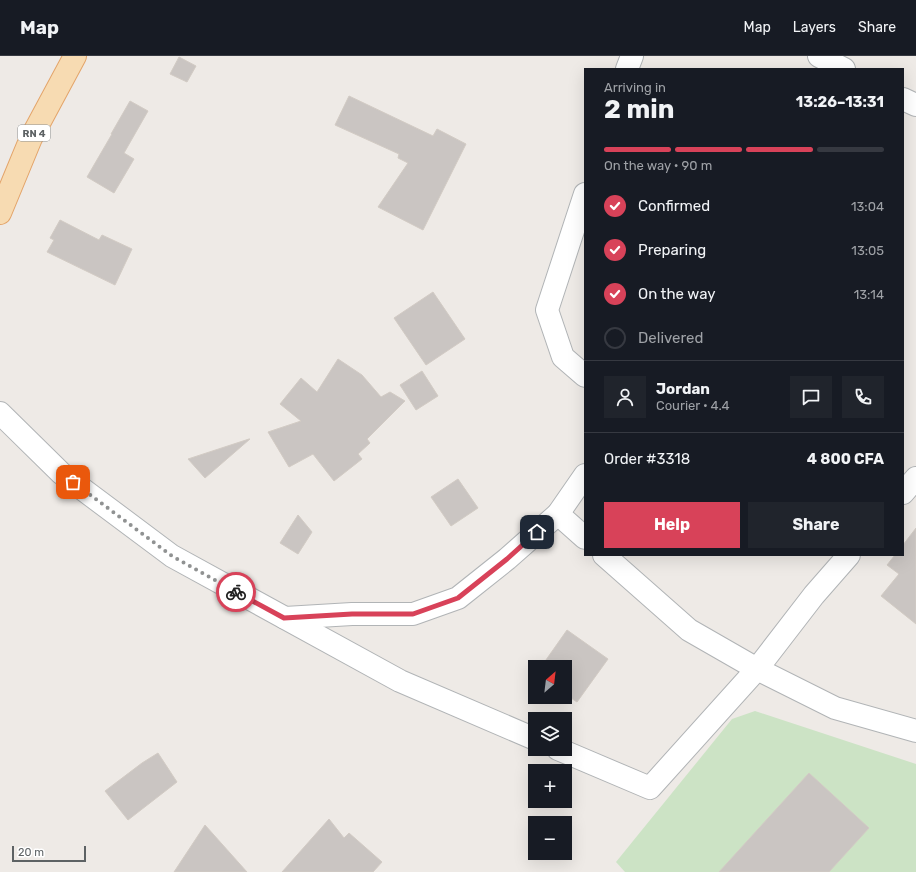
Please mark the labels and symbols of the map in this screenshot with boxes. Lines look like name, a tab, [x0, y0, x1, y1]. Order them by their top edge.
road number: RN 4	[18, 125, 50, 141]
pin	[56, 465, 90, 499]
pin	[520, 515, 554, 549]
courier	[216, 572, 256, 612]
north arrow	[528, 660, 572, 704]
scale bar	[12, 844, 86, 863]

